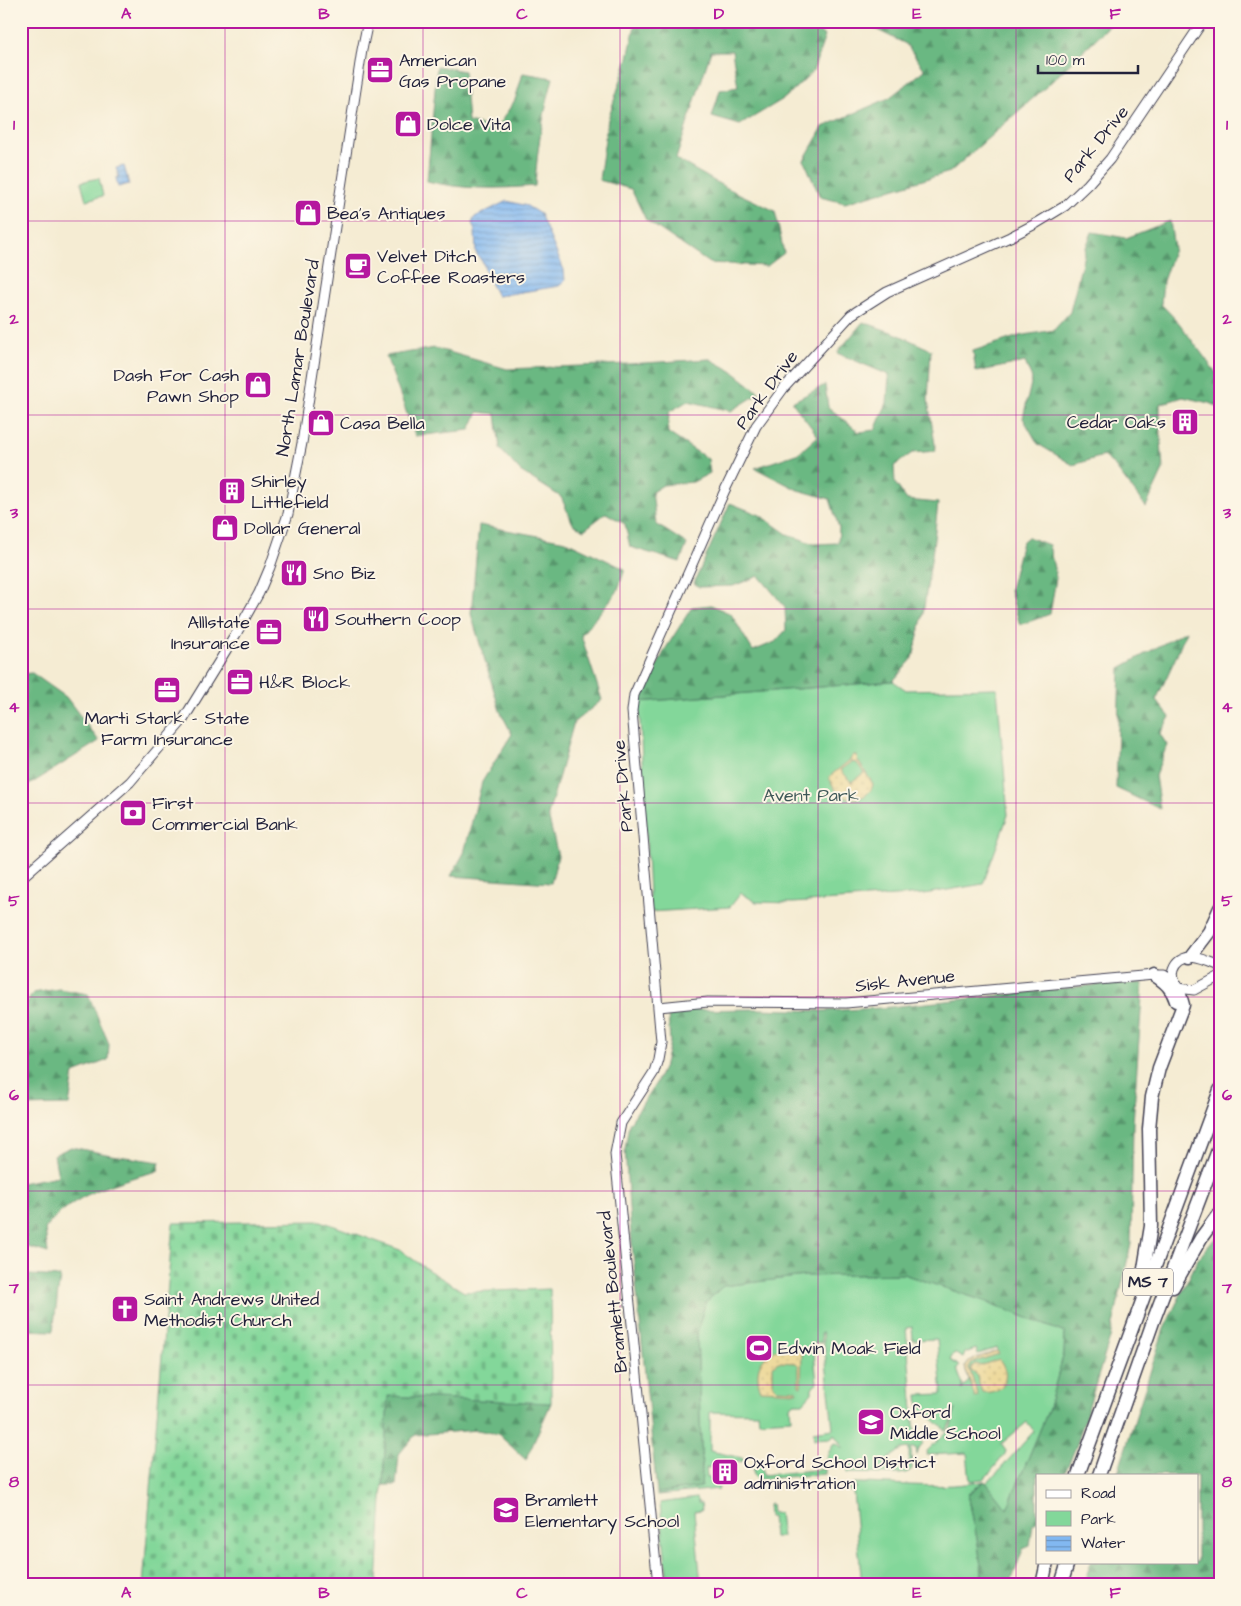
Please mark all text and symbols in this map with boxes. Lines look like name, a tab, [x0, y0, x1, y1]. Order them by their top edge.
text: A	[121, 3, 132, 25]
text: B	[318, 3, 330, 25]
text: C	[516, 3, 528, 25]
text: D	[714, 3, 725, 25]
text: E	[912, 3, 922, 25]
text: F	[1109, 3, 1121, 25]
scale bar	[1038, 42, 1138, 74]
place label: American Gas Propane	[399, 48, 507, 94]
text: 100 m	[1046, 50, 1085, 71]
office icon: American Gas Propane	[365, 55, 395, 85]
street label: Park Drive	[1057, 100, 1135, 188]
shop icon: Dolce Vita	[393, 109, 423, 139]
place label: Dolce Vita	[427, 112, 510, 137]
text: 1	[13, 114, 16, 136]
text: 1	[1226, 114, 1229, 136]
shop icon: Bea's Antiques	[293, 198, 323, 228]
place label: Bea's Antiques	[327, 201, 446, 226]
place label: Velvet Ditch Coffee Roasters	[377, 244, 525, 290]
cafe icon: Velvet Ditch Coffee Roasters	[343, 251, 373, 281]
street label: North Lamar Boulevard	[270, 258, 326, 458]
text: 2	[8, 308, 19, 330]
text: 2	[1221, 308, 1232, 330]
street label: Park Drive	[730, 345, 804, 435]
place label: Dash For Cash Pawn Shop	[113, 363, 239, 409]
shop icon: Dash For Cash Pawn Shop	[243, 370, 273, 400]
building icon: Cedar Oaks	[1170, 407, 1200, 437]
shop icon: Casa Bella	[306, 408, 336, 438]
place label: Cedar Oaks	[1067, 410, 1166, 435]
place label: Casa Bella	[340, 411, 425, 436]
place label: Shirley Littlefield	[251, 469, 329, 515]
building icon: Shirley Littlefield	[217, 476, 247, 506]
text: 3	[9, 502, 19, 524]
text: 3	[1222, 502, 1232, 524]
shop icon: Dollar General	[210, 513, 240, 543]
place label: Dollar General	[244, 516, 361, 541]
restaurant icon: Sno Biz	[279, 558, 309, 588]
place label: Sno Biz	[313, 561, 375, 586]
restaurant icon: Southern Coop	[301, 604, 331, 634]
place label: Southern Coop	[335, 607, 461, 632]
place label: Alllstate Insurance	[171, 610, 250, 656]
office icon: Alllstate Insurance	[254, 617, 284, 647]
office icon: H&R Block	[225, 667, 255, 697]
place label: H&R Block	[259, 670, 350, 695]
office icon: Marti Stark - State Farm Insurance	[152, 675, 182, 705]
text: 4	[9, 696, 20, 718]
text: 4	[1222, 696, 1233, 718]
place label: Marti Stark - State Farm Insurance	[84, 706, 250, 752]
street label: Park Drive	[607, 739, 639, 833]
park label: Avent Park	[763, 783, 859, 808]
place label: First Commercial Bank	[152, 791, 298, 837]
bank icon: First Commercial Bank	[118, 798, 148, 828]
text: 5	[8, 890, 20, 912]
text: 5	[1221, 890, 1233, 912]
street label: Sisk Avenue	[854, 963, 956, 999]
text: 6	[9, 1084, 19, 1106]
text: 6	[1222, 1084, 1232, 1106]
street label: Bramlett Boulevard	[592, 1210, 634, 1374]
road number: MS 7	[1123, 1268, 1173, 1295]
text: 7	[8, 1277, 19, 1299]
text: 7	[1221, 1277, 1232, 1299]
place label: Saint Andrews United Methodist Church	[144, 1287, 319, 1333]
church icon: Saint Andrews United Methodist Church	[110, 1294, 140, 1324]
sports icon: Edwin Moak Field	[744, 1333, 774, 1363]
place label: Edwin Moak Field	[778, 1336, 921, 1361]
place label: Oxford Middle School	[890, 1400, 1001, 1446]
school or university icon: Oxford Middle School	[856, 1407, 886, 1437]
place label: Oxford School District administration	[744, 1450, 937, 1496]
building icon: Oxford School District administration	[710, 1457, 740, 1487]
text: 8	[9, 1471, 20, 1493]
text: 8	[1222, 1471, 1233, 1493]
legend	[1036, 1474, 1198, 1564]
text: Road	[1081, 1483, 1116, 1504]
place label: Bramlett Elementary School	[525, 1488, 680, 1535]
school or university icon: Bramlett Elementary School	[491, 1495, 521, 1525]
text: Park	[1081, 1509, 1116, 1530]
text: Water	[1081, 1533, 1125, 1554]
text: A	[121, 1582, 132, 1604]
text: B	[318, 1582, 330, 1604]
text: C	[516, 1582, 528, 1604]
text: D	[714, 1582, 725, 1604]
text: E	[912, 1582, 922, 1604]
text: F	[1109, 1582, 1121, 1604]

